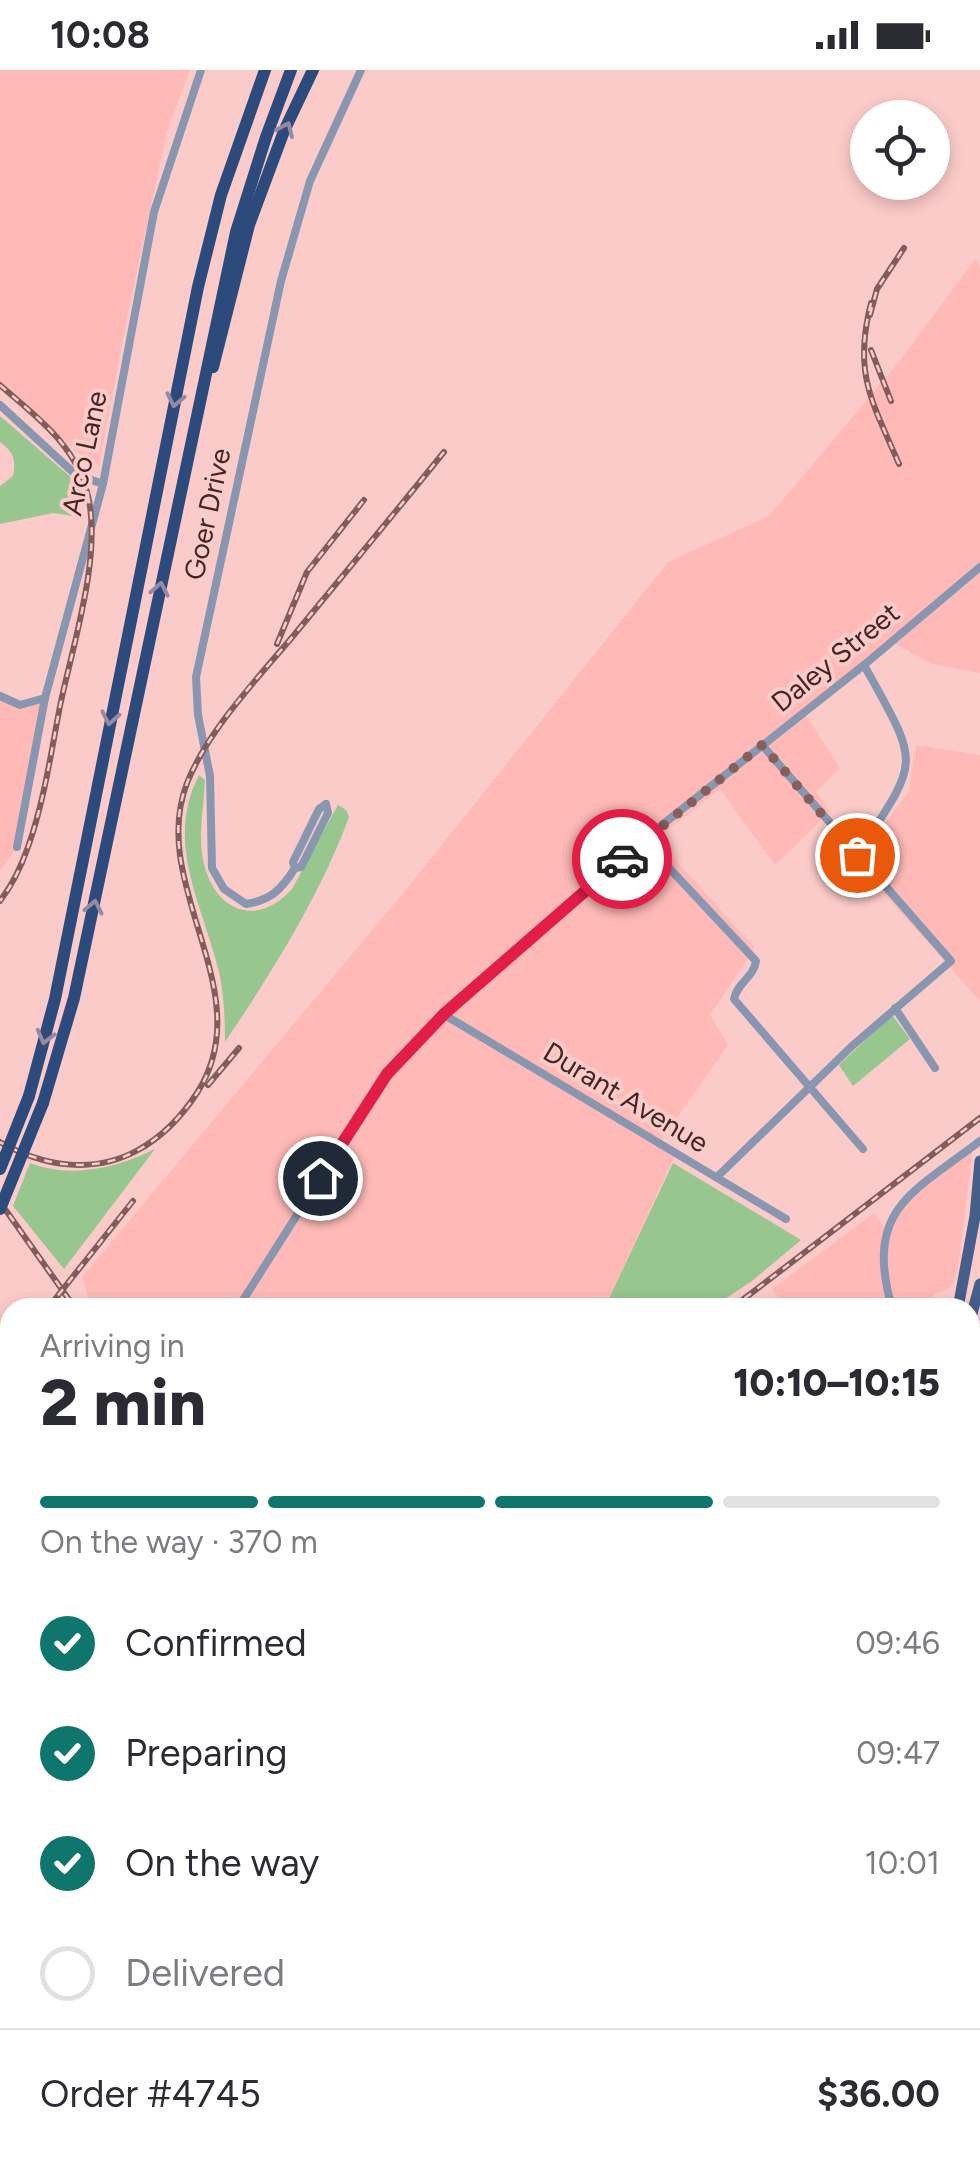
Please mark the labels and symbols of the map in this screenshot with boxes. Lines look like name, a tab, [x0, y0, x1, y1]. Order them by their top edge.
one-way arrow	[274, 121, 294, 139]
street label: Arco Lane	[54, 388, 114, 518]
one-way arrow	[165, 391, 186, 408]
street label: Goer Drive	[176, 445, 238, 583]
one-way arrow	[148, 581, 169, 598]
street label: Daley Street	[764, 595, 906, 719]
one-way arrow	[100, 709, 121, 726]
courier	[572, 809, 672, 909]
pin	[815, 813, 900, 898]
one-way arrow	[82, 899, 103, 916]
one-way arrow	[36, 1027, 57, 1045]
street label: Durant Avenue	[537, 1034, 715, 1160]
pin	[278, 1136, 363, 1221]

